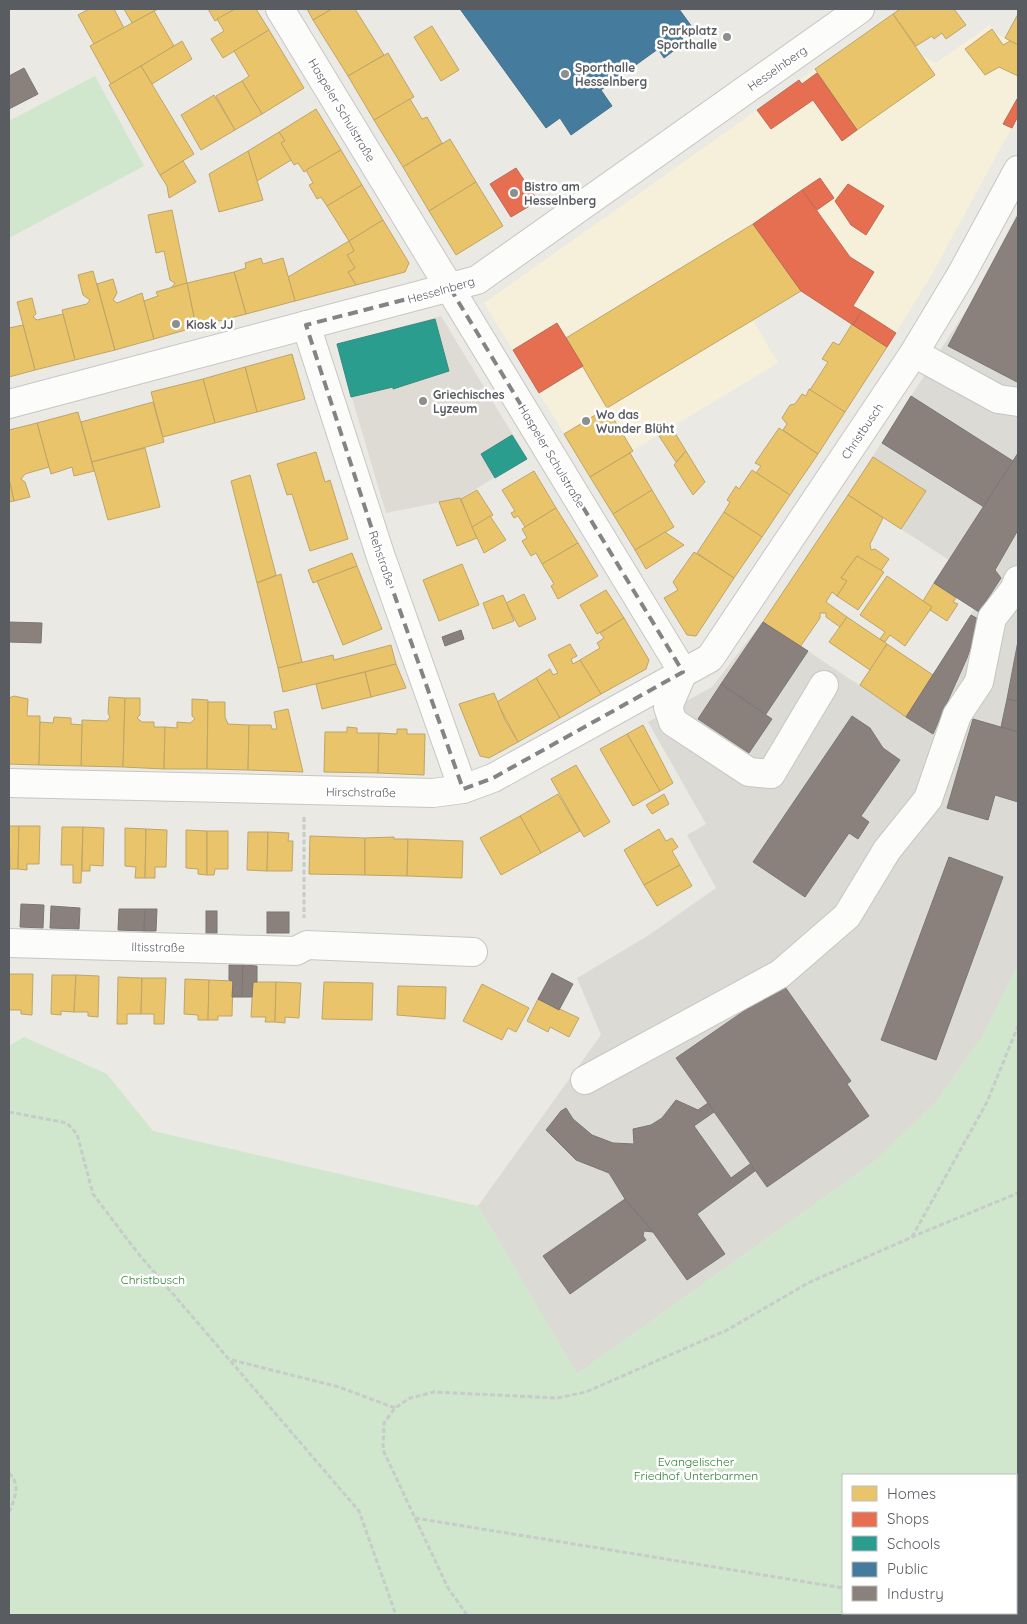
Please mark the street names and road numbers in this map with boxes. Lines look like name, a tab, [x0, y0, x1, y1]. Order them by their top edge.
street label: Hesselnberg	[744, 42, 810, 94]
street label: Haspeler Schulstraße	[305, 56, 379, 165]
street label: Hesselnberg	[406, 273, 476, 307]
street label: Christbusch	[838, 400, 886, 462]
street label: Haspeler Schulstraße	[515, 402, 589, 511]
street label: Rehstraße	[366, 529, 398, 588]
street label: Hirschstraße	[326, 784, 396, 800]
street label: Iltisstraße	[131, 939, 185, 955]

